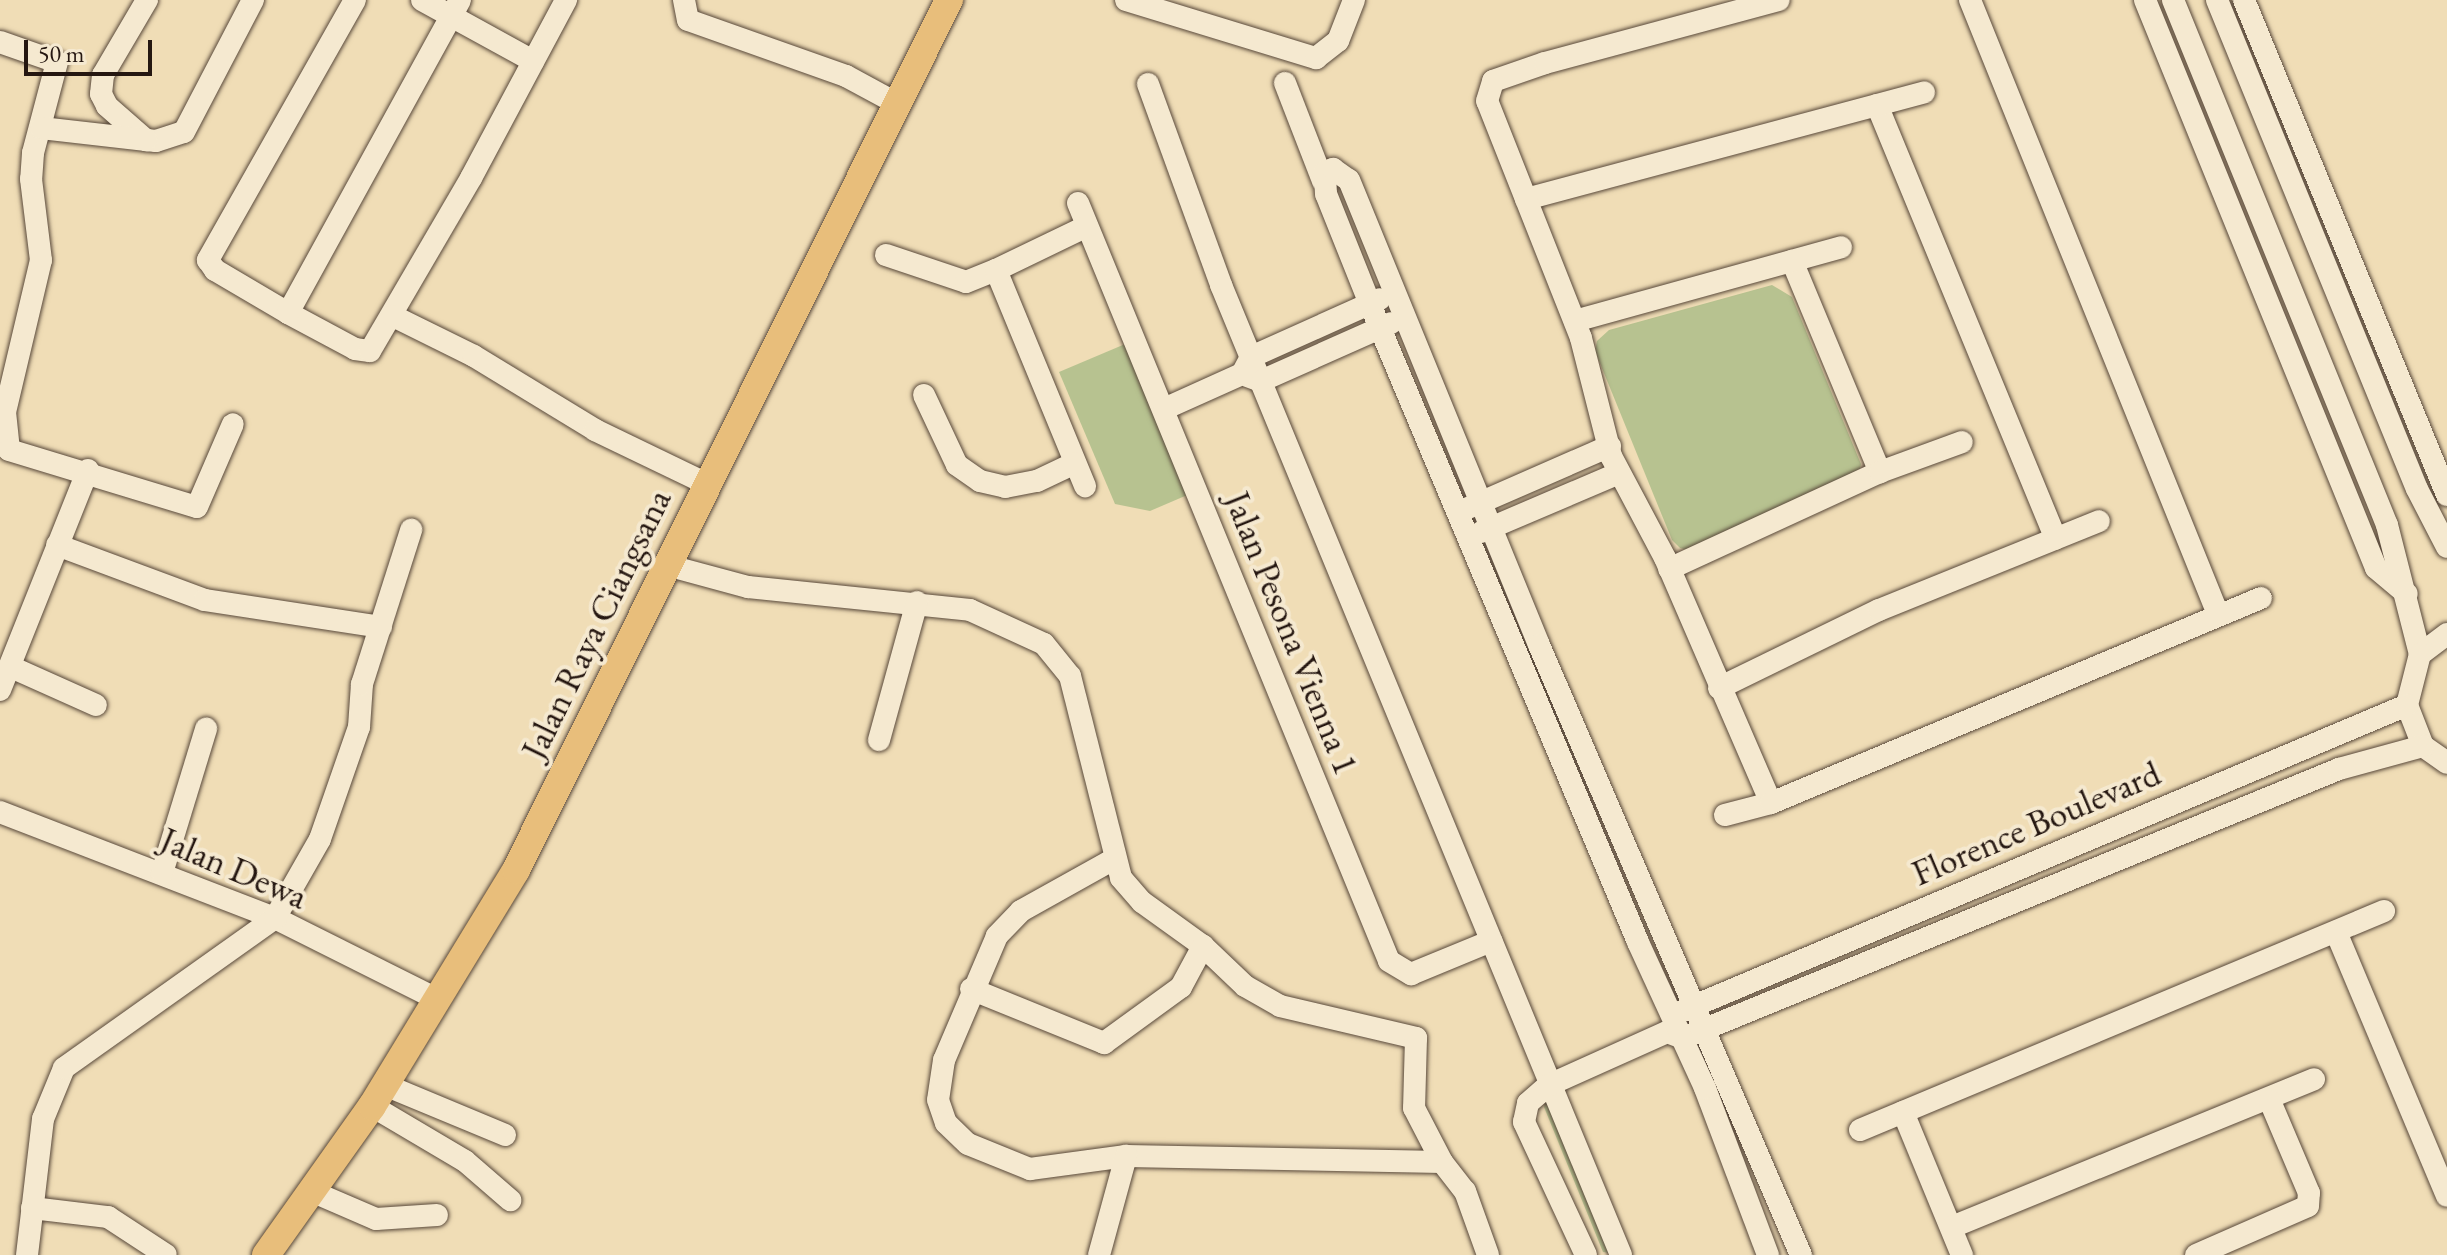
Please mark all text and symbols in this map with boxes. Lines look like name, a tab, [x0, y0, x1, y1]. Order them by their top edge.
scale bar	[28, 24, 156, 74]
text: 50 m	[38, 38, 85, 69]
street label: Jalan Raya Ciangsana	[512, 482, 680, 766]
street label: Jalan Pesona Vienna 1	[1216, 485, 1368, 781]
street label: Florence Boulevard	[1905, 751, 2167, 895]
street label: Jalan Dewa	[154, 818, 314, 918]

